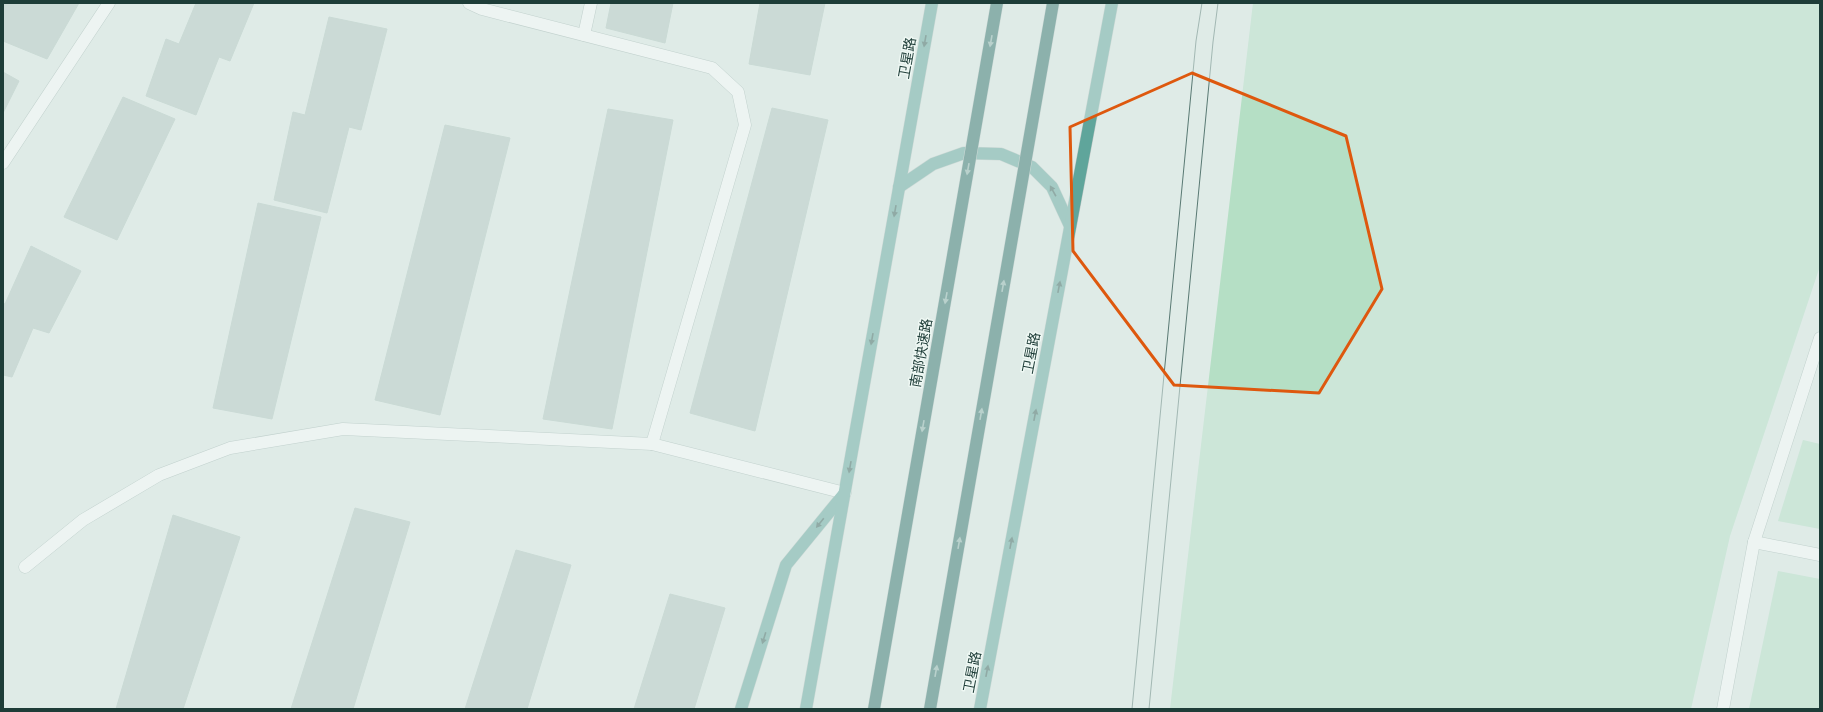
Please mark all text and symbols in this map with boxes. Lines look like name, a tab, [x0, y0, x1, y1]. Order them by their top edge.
one-way arrow	[922, 35, 928, 47]
one-way arrow	[988, 35, 994, 48]
street label: 卫星路	[894, 36, 919, 80]
one-way arrow	[965, 163, 971, 176]
one-way arrow	[1049, 185, 1056, 197]
one-way arrow	[891, 205, 897, 217]
one-way arrow	[1001, 280, 1007, 292]
one-way arrow	[1056, 281, 1062, 293]
one-way arrow	[943, 291, 949, 304]
street label: 南部快速路	[906, 317, 935, 389]
street label: 卫星路	[1018, 331, 1043, 375]
one-way arrow	[869, 333, 875, 345]
one-way arrow	[978, 408, 984, 421]
one-way arrow	[1032, 409, 1038, 421]
one-way arrow	[920, 419, 926, 432]
one-way arrow	[846, 461, 852, 473]
one-way arrow	[816, 518, 825, 529]
one-way arrow	[956, 536, 962, 549]
one-way arrow	[1008, 537, 1014, 549]
one-way arrow	[761, 632, 767, 644]
street label: 卫星路	[959, 650, 984, 694]
one-way arrow	[934, 664, 940, 677]
one-way arrow	[985, 665, 991, 677]

